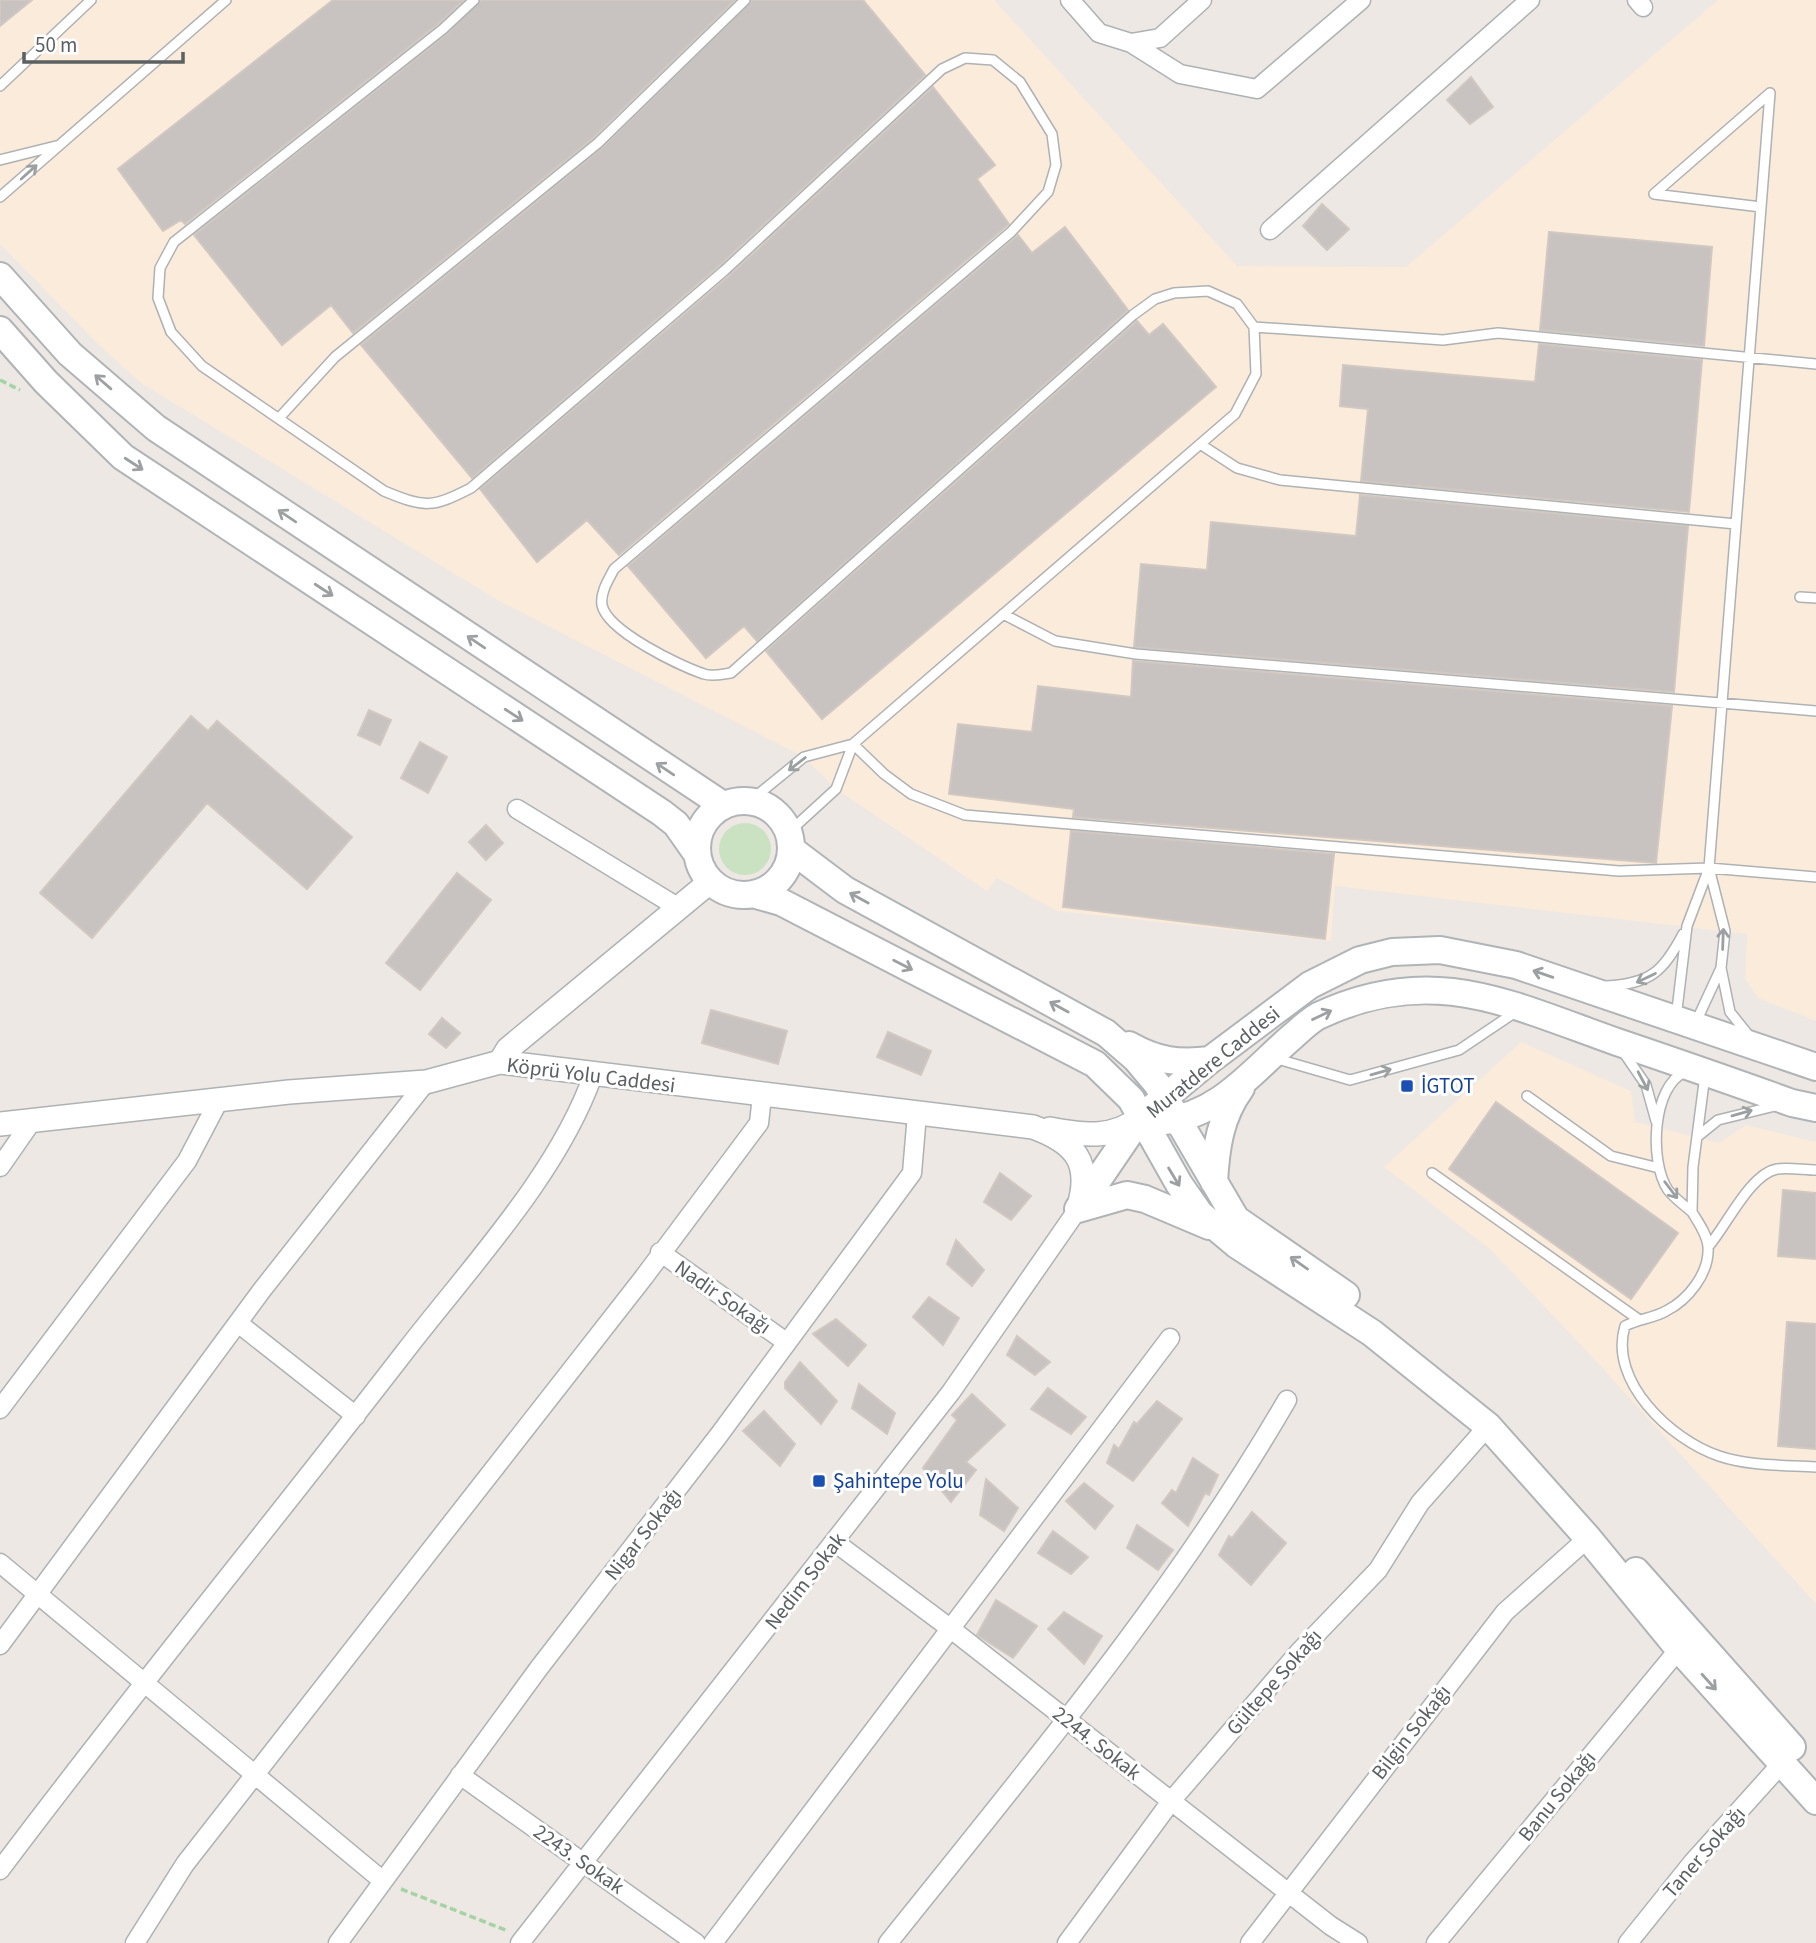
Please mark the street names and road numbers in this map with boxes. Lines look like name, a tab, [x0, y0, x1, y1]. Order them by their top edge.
street label: Muratdere Caddesi	[1140, 999, 1286, 1125]
street label: Köprü Yolu Caddesi	[505, 1050, 677, 1100]
street label: Nadir Sokağı	[669, 1253, 777, 1341]
street label: Nigar Sokağı	[597, 1481, 689, 1587]
street label: Nedim Sokak	[757, 1526, 853, 1636]
street label: Gültepe Sokağı	[1219, 1622, 1329, 1742]
street label: Bilgin Sokağı	[1364, 1678, 1458, 1786]
street label: 2244. Sokak	[1046, 1699, 1148, 1787]
street label: Banu Sokağı	[1511, 1744, 1603, 1848]
street label: Taner Sokağı	[1656, 1800, 1752, 1904]
street label: 2243. Sokak	[527, 1817, 631, 1902]

